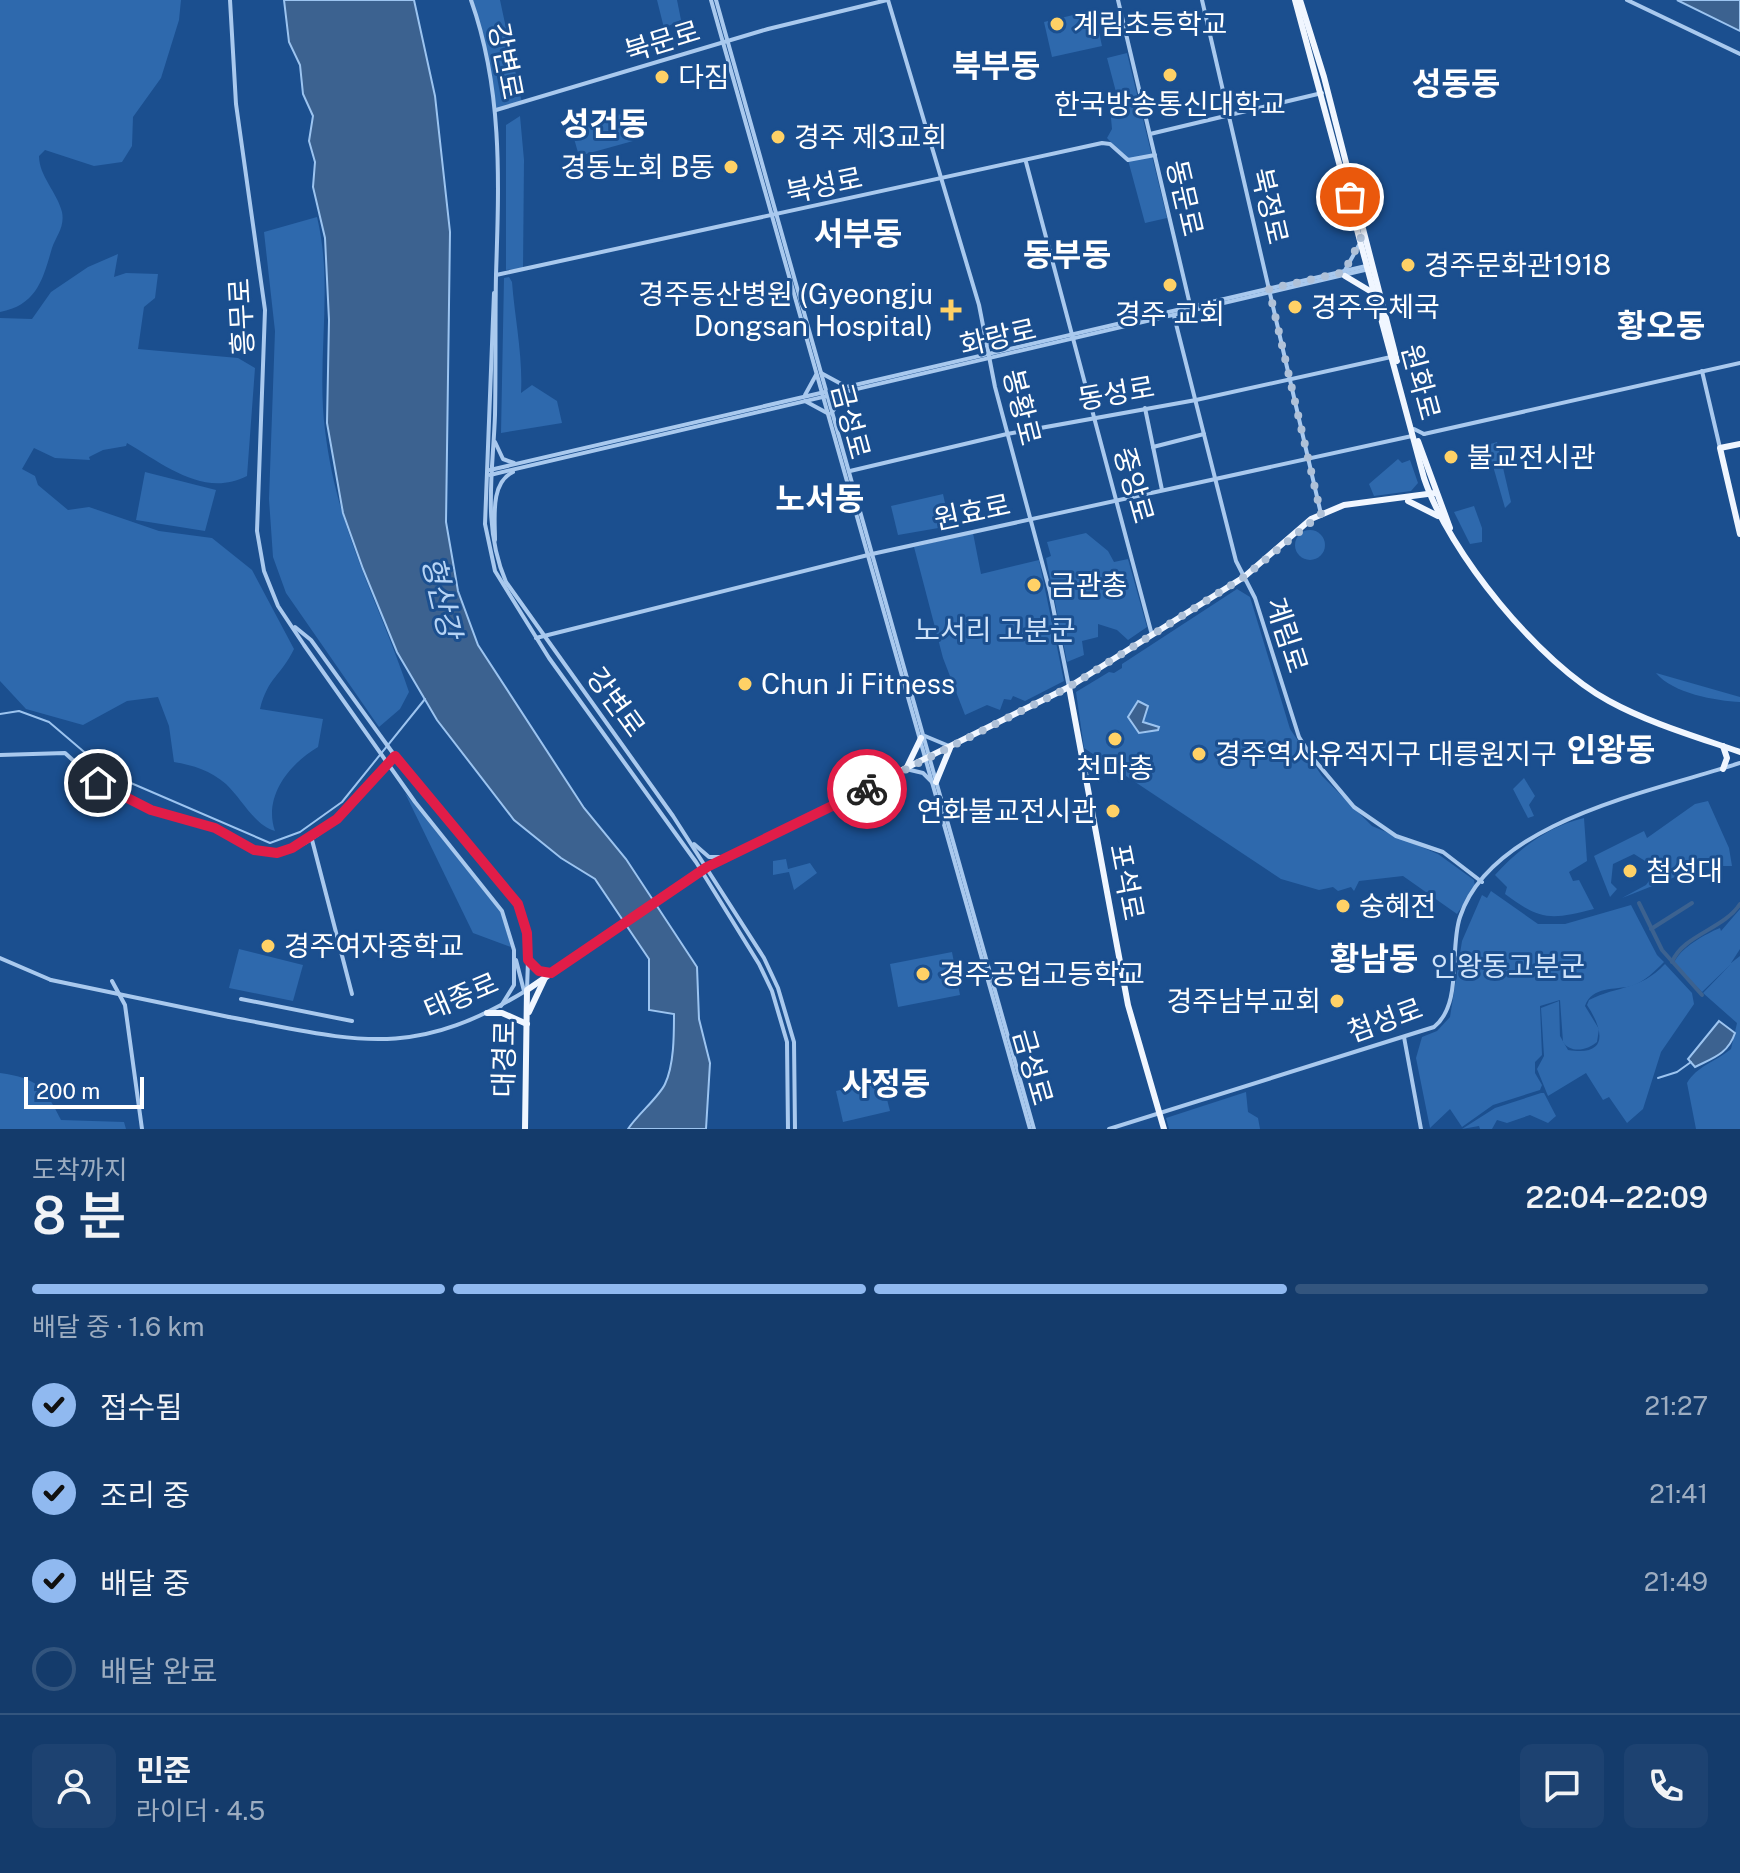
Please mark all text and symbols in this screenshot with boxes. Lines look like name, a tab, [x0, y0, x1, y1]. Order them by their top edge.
place label: 계림초등학교	[1073, 7, 1228, 40]
street label: 북문로	[620, 13, 704, 68]
marker: 계림초등학교	[1048, 15, 1066, 33]
street label: 강변로	[483, 20, 530, 102]
district label: 북부동	[952, 47, 1040, 84]
place label: 다짐	[678, 60, 730, 93]
district label: 성동동	[1412, 65, 1500, 102]
marker: 한국방송통신대학교	[1161, 66, 1179, 84]
marker: 다짐	[653, 68, 671, 86]
place label: 한국방송통신대학교	[1054, 87, 1286, 120]
district label: 성건동	[560, 105, 648, 142]
place label: 경주 제3교회	[794, 120, 947, 153]
marker: 경주 제3교회	[769, 128, 787, 146]
place label: 경동노회 B동	[561, 150, 715, 183]
street label: 동문로	[1161, 157, 1210, 239]
marker: 경동노회 B동	[722, 158, 740, 176]
street label: 북성로	[783, 160, 865, 209]
pin	[1316, 163, 1384, 231]
street label: 북정로	[1246, 165, 1295, 247]
icon: bag	[1328, 175, 1372, 219]
district label: 서부동	[814, 215, 902, 252]
district label: 동부동	[1023, 236, 1111, 273]
place label: 경주문화관1918	[1424, 248, 1611, 281]
marker: 경주문화관1918	[1399, 256, 1417, 274]
marker: 경주 교회	[1161, 276, 1179, 294]
place label: 경주동산병원 (Gyeongju Dongsan Hospital)	[638, 277, 933, 342]
street label: 흥무로	[222, 278, 259, 356]
place label: 경주우체국	[1311, 290, 1440, 323]
place label: 경주 교회	[1115, 297, 1225, 330]
marker: 경주우체국	[1286, 298, 1304, 316]
marker: 경주동산병원 (Gyeongju Dongsan Hospital)	[940, 299, 962, 321]
district label: 황오동	[1617, 307, 1705, 344]
street label: 화랑로	[957, 312, 1039, 361]
street label: 원화로	[1396, 340, 1447, 423]
street label: 봉황로	[997, 365, 1048, 448]
street label: 동성로	[1075, 370, 1157, 415]
street label: 금성로	[826, 379, 877, 462]
place label: 불교전시관	[1467, 440, 1596, 473]
street label: 중앙로	[1108, 443, 1161, 527]
marker: 불교전시관	[1442, 448, 1460, 466]
district label: 노서동	[776, 480, 864, 517]
street label: 원효로	[931, 487, 1013, 536]
water label: 형산강	[415, 552, 470, 644]
place label: 금관총	[1050, 568, 1127, 601]
marker: 금관총	[1025, 576, 1043, 594]
street label: 계림로	[1260, 593, 1315, 677]
park label: 노서리 고분군	[914, 613, 1076, 646]
street label: 강변로	[580, 661, 652, 743]
place label: Chun Ji Fitness	[761, 667, 955, 700]
marker: Chun Ji Fitness	[736, 675, 754, 693]
marker: 천마총	[1106, 730, 1124, 748]
district label: 인왕동	[1567, 731, 1655, 768]
place label: 경주역사유적지구 대릉원지구	[1215, 737, 1557, 770]
marker: 경주역사유적지구 대릉원지구	[1190, 745, 1208, 763]
pin	[64, 749, 132, 817]
courier	[827, 749, 907, 829]
place label: 천마총	[1076, 751, 1154, 784]
icon: home	[76, 761, 120, 805]
icon: bike	[845, 767, 889, 811]
place label: 연화불교전시관	[917, 794, 1097, 827]
marker: 연화불교전시관	[1104, 802, 1122, 820]
street label: 포석로	[1104, 841, 1151, 923]
place label: 첨성대	[1646, 854, 1723, 887]
marker: 첨성대	[1621, 862, 1639, 880]
place label: 숭혜전	[1359, 889, 1436, 922]
marker: 숭혜전	[1334, 897, 1352, 915]
place label: 경주여자중학교	[284, 929, 464, 962]
marker: 경주여자중학교	[259, 937, 277, 955]
district label: 황남동	[1330, 940, 1418, 977]
park label: 인왕동고분군	[1431, 949, 1585, 982]
place label: 경주공업고등학교	[939, 957, 1145, 990]
street label: 태종로	[419, 965, 503, 1026]
marker: 경주공업고등학교	[914, 965, 932, 983]
place label: 경주남부교회	[1166, 984, 1321, 1017]
street label: 첨성로	[1343, 991, 1427, 1048]
marker: 경주남부교회	[1328, 992, 1346, 1010]
street label: 대경로	[486, 1020, 521, 1098]
street label: 금성로	[1007, 1025, 1060, 1109]
district label: 사정동	[842, 1065, 930, 1102]
scale bar	[24, 1073, 144, 1109]
text: 200 m	[36, 1078, 100, 1104]
text: 도착까지	[32, 1154, 128, 1185]
text: 22:04–22:09	[1526, 1179, 1708, 1215]
text: 8 분	[32, 1185, 126, 1246]
text: 배달 중 · 1.6 km	[32, 1311, 205, 1342]
icon: check	[32, 1383, 76, 1427]
text: 접수됨	[100, 1389, 183, 1425]
text: 21:27	[1644, 1390, 1708, 1421]
icon: check	[32, 1471, 76, 1515]
text: 조리 중	[100, 1477, 190, 1513]
text: 21:41	[1649, 1478, 1708, 1509]
icon: check	[32, 1559, 76, 1603]
text: 배달 중	[100, 1565, 190, 1601]
text: 21:49	[1644, 1566, 1708, 1597]
text: 배달 완료	[100, 1653, 218, 1689]
button: person	[32, 1744, 116, 1828]
button: chat	[1520, 1744, 1604, 1828]
button: phone	[1624, 1744, 1708, 1828]
text: 민준	[136, 1752, 191, 1788]
text: 라이더 · 4.5	[136, 1795, 265, 1826]

